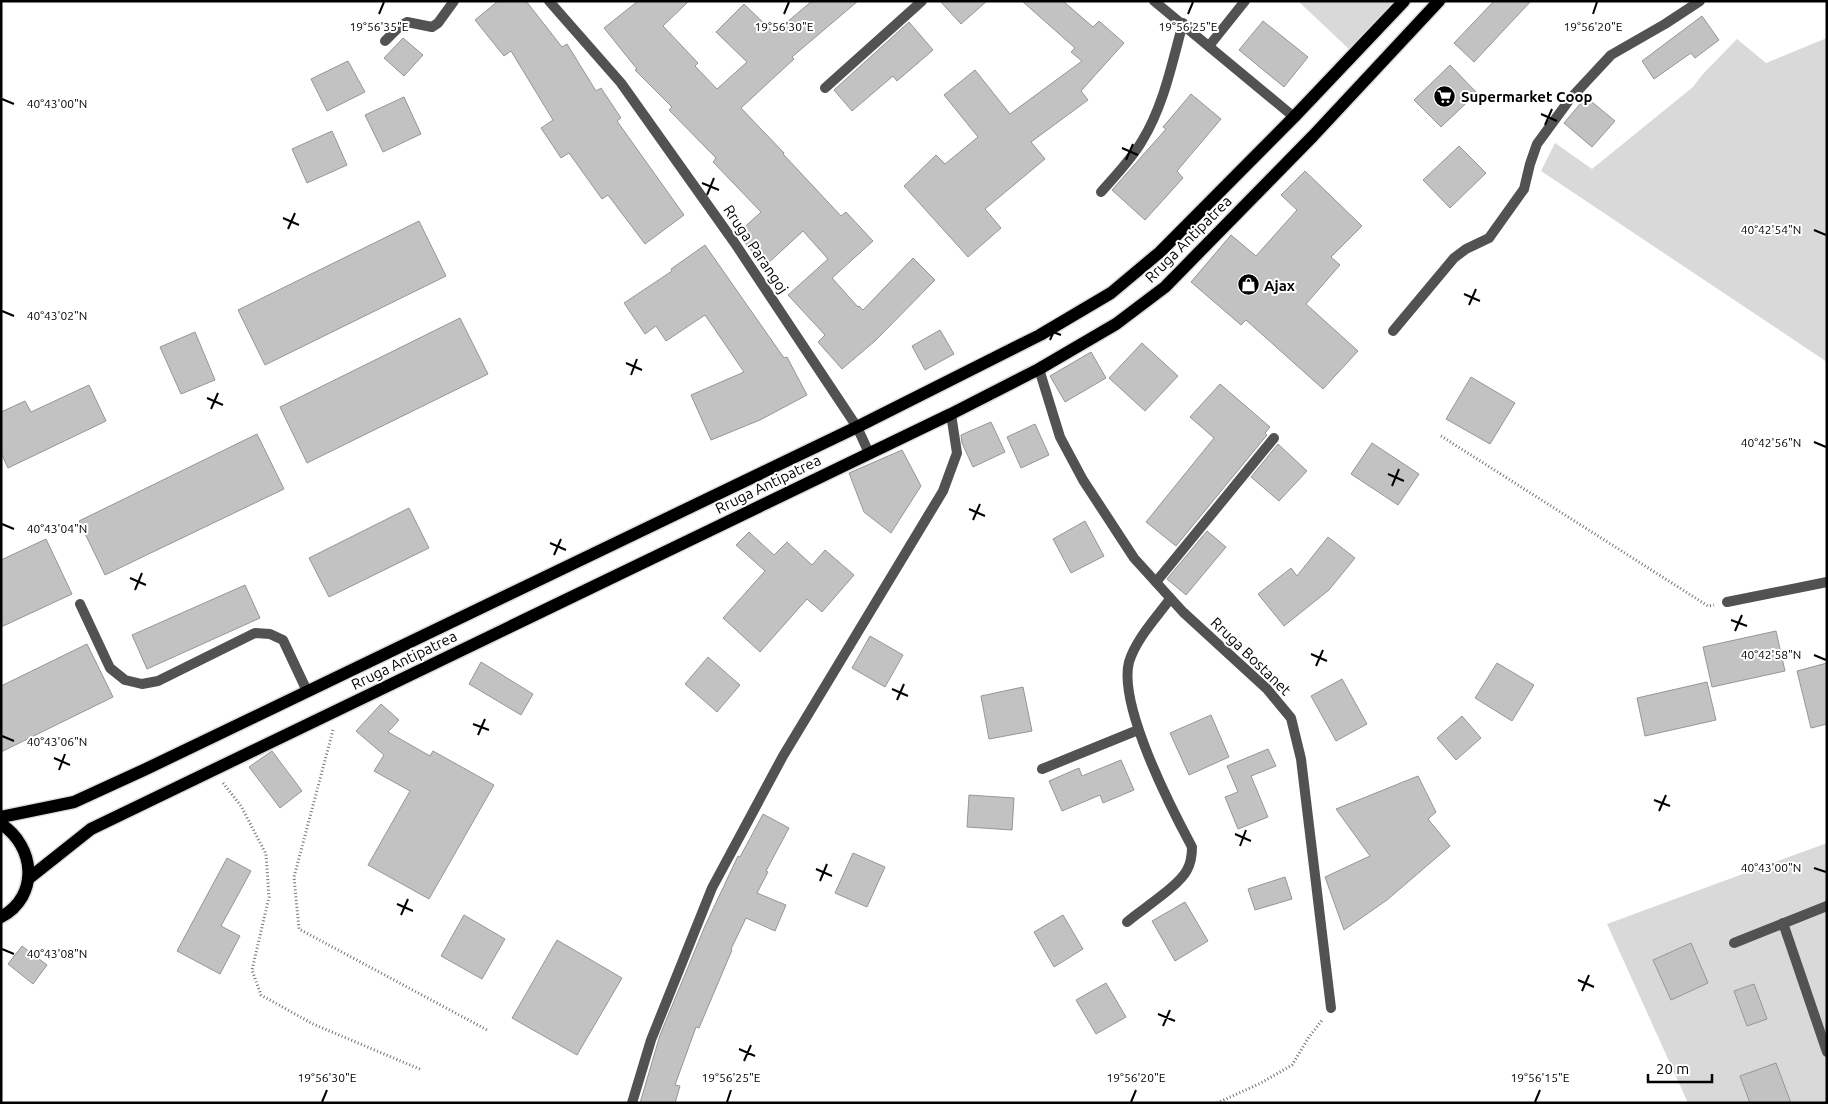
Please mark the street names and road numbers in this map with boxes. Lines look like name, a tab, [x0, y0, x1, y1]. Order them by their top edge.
street label: Rruga Antipatrea	[1141, 192, 1235, 286]
street label: Rruga Parangoj	[720, 202, 792, 296]
street label: Rruga Antipatrea	[712, 451, 824, 517]
street label: Rruga Bostanet	[1208, 614, 1295, 698]
street label: Rruga Antipatrea	[348, 627, 460, 693]

